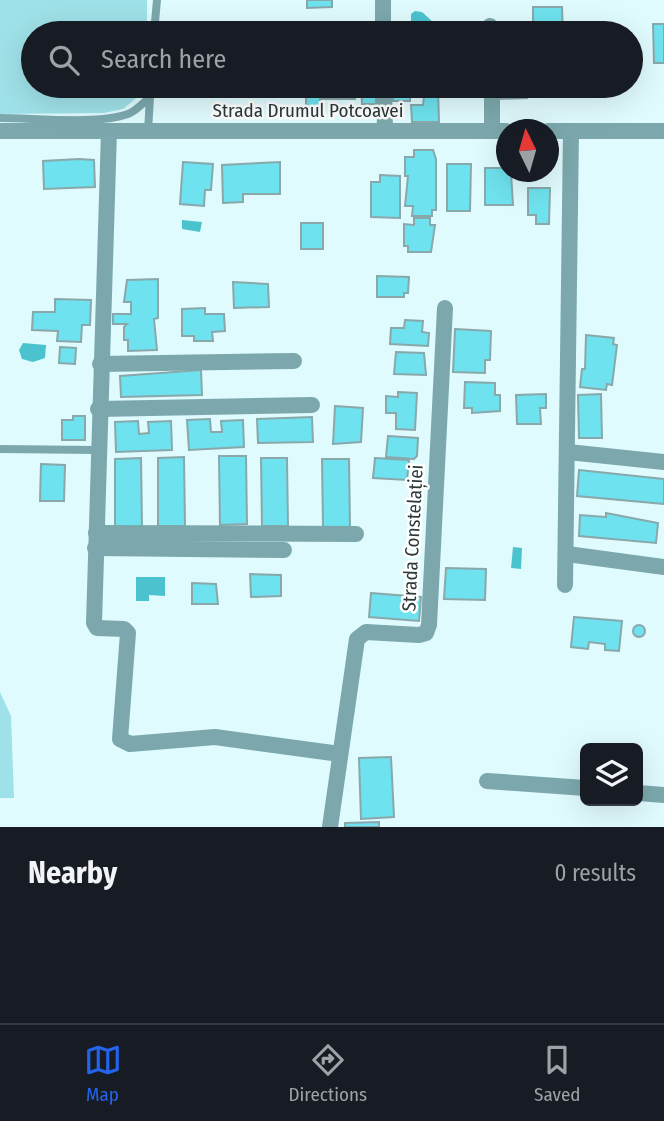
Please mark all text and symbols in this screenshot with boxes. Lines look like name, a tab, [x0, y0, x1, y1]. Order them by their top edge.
search box	[21, 21, 643, 98]
icon: search	[45, 41, 83, 79]
text: Search here	[101, 44, 226, 75]
street label: Strada Drumul Potcoavei	[212, 99, 404, 122]
north arrow	[496, 119, 559, 182]
street label: Strada Constelației	[397, 464, 428, 612]
map controls	[580, 743, 643, 806]
button: layers	[580, 743, 643, 806]
text: Nearby	[28, 855, 117, 891]
text: 0 results	[555, 859, 636, 887]
tab: Map	[84, 1041, 122, 1106]
tab: Directions	[289, 1041, 367, 1106]
tab: Saved	[534, 1041, 580, 1106]

